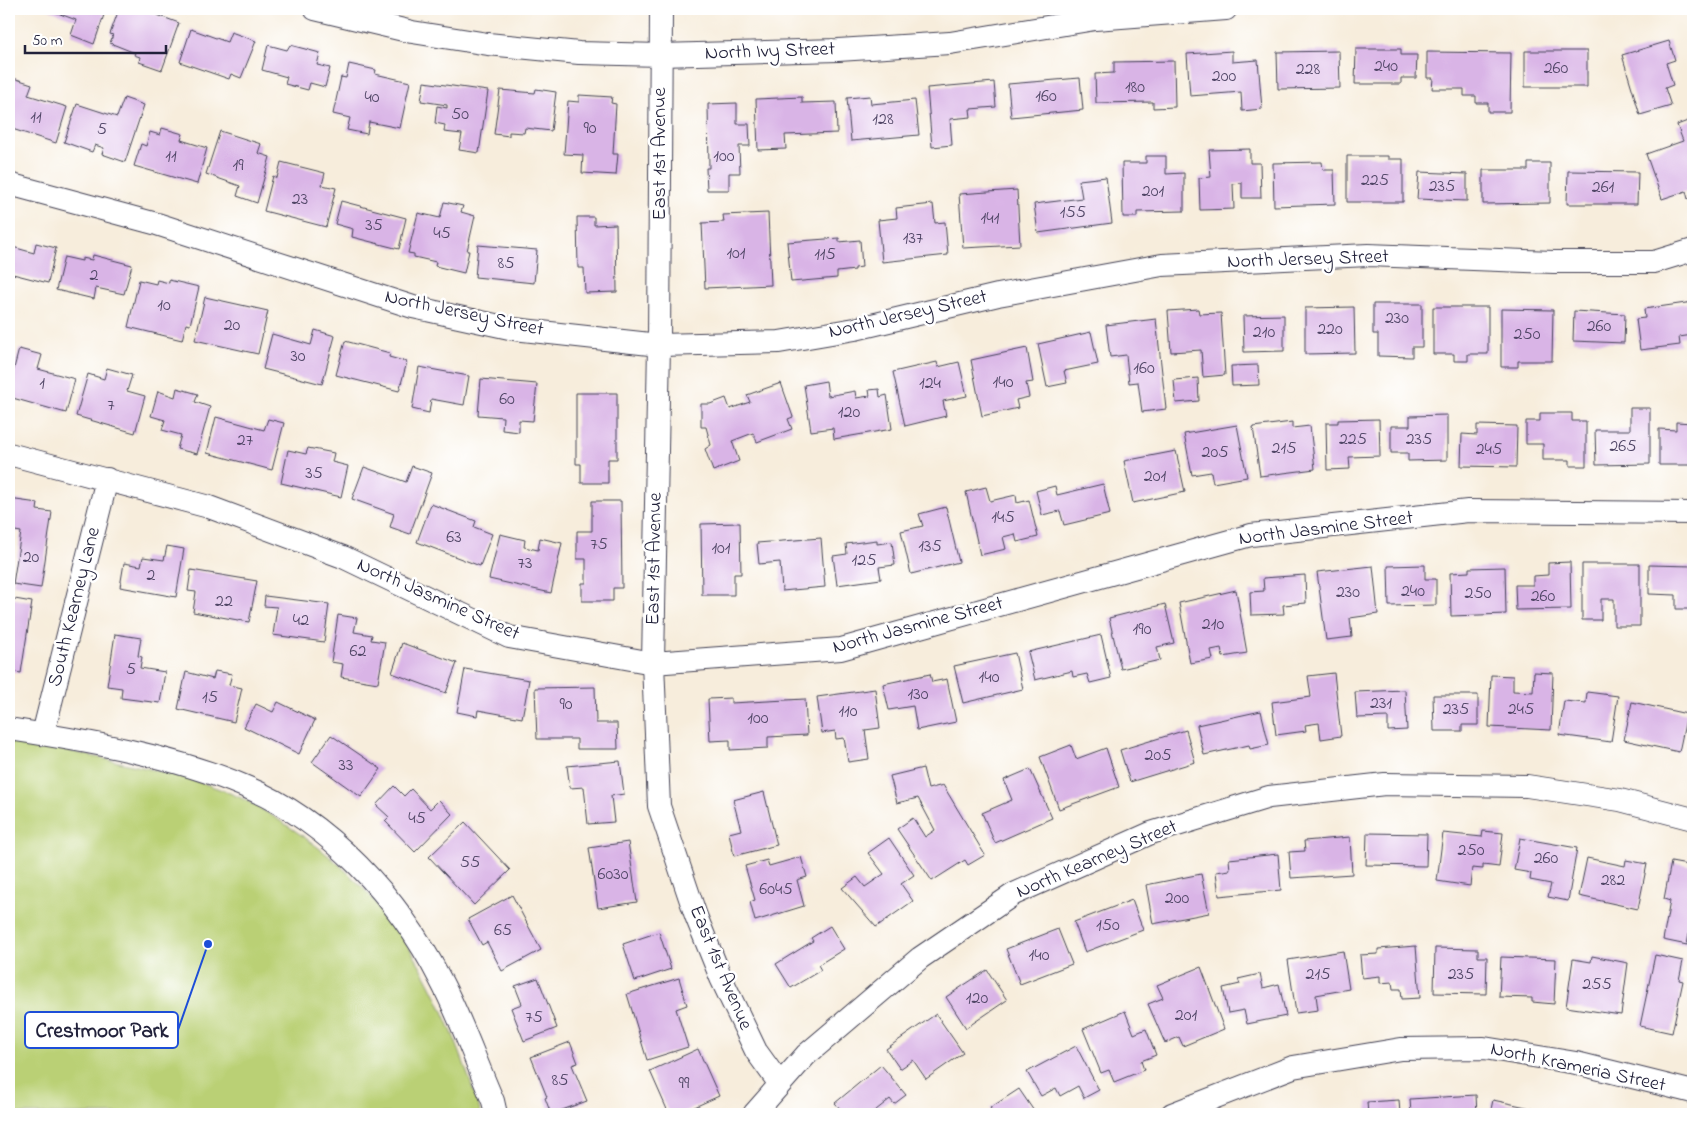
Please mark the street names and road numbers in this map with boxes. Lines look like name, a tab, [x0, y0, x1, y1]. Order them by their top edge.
street label: North Ivy Street	[704, 35, 836, 69]
street label: East 1st Avenue	[646, 88, 675, 220]
street label: North Jersey Street	[1227, 243, 1390, 277]
street label: North Jersey Street	[382, 283, 546, 345]
street label: North Jersey Street	[826, 283, 990, 347]
street label: East 1st Avenue	[639, 492, 671, 626]
street label: North Jasmine Street	[1237, 504, 1415, 554]
street label: South Kearney Lane	[41, 524, 109, 690]
street label: North Jasmine Street	[352, 551, 524, 649]
street label: North Jasmine Street	[830, 589, 1007, 663]
street label: North Kearney Street	[1012, 813, 1182, 907]
street label: East 1st Avenue	[681, 901, 759, 1035]
street label: North Krameria Street	[1488, 1035, 1669, 1101]

